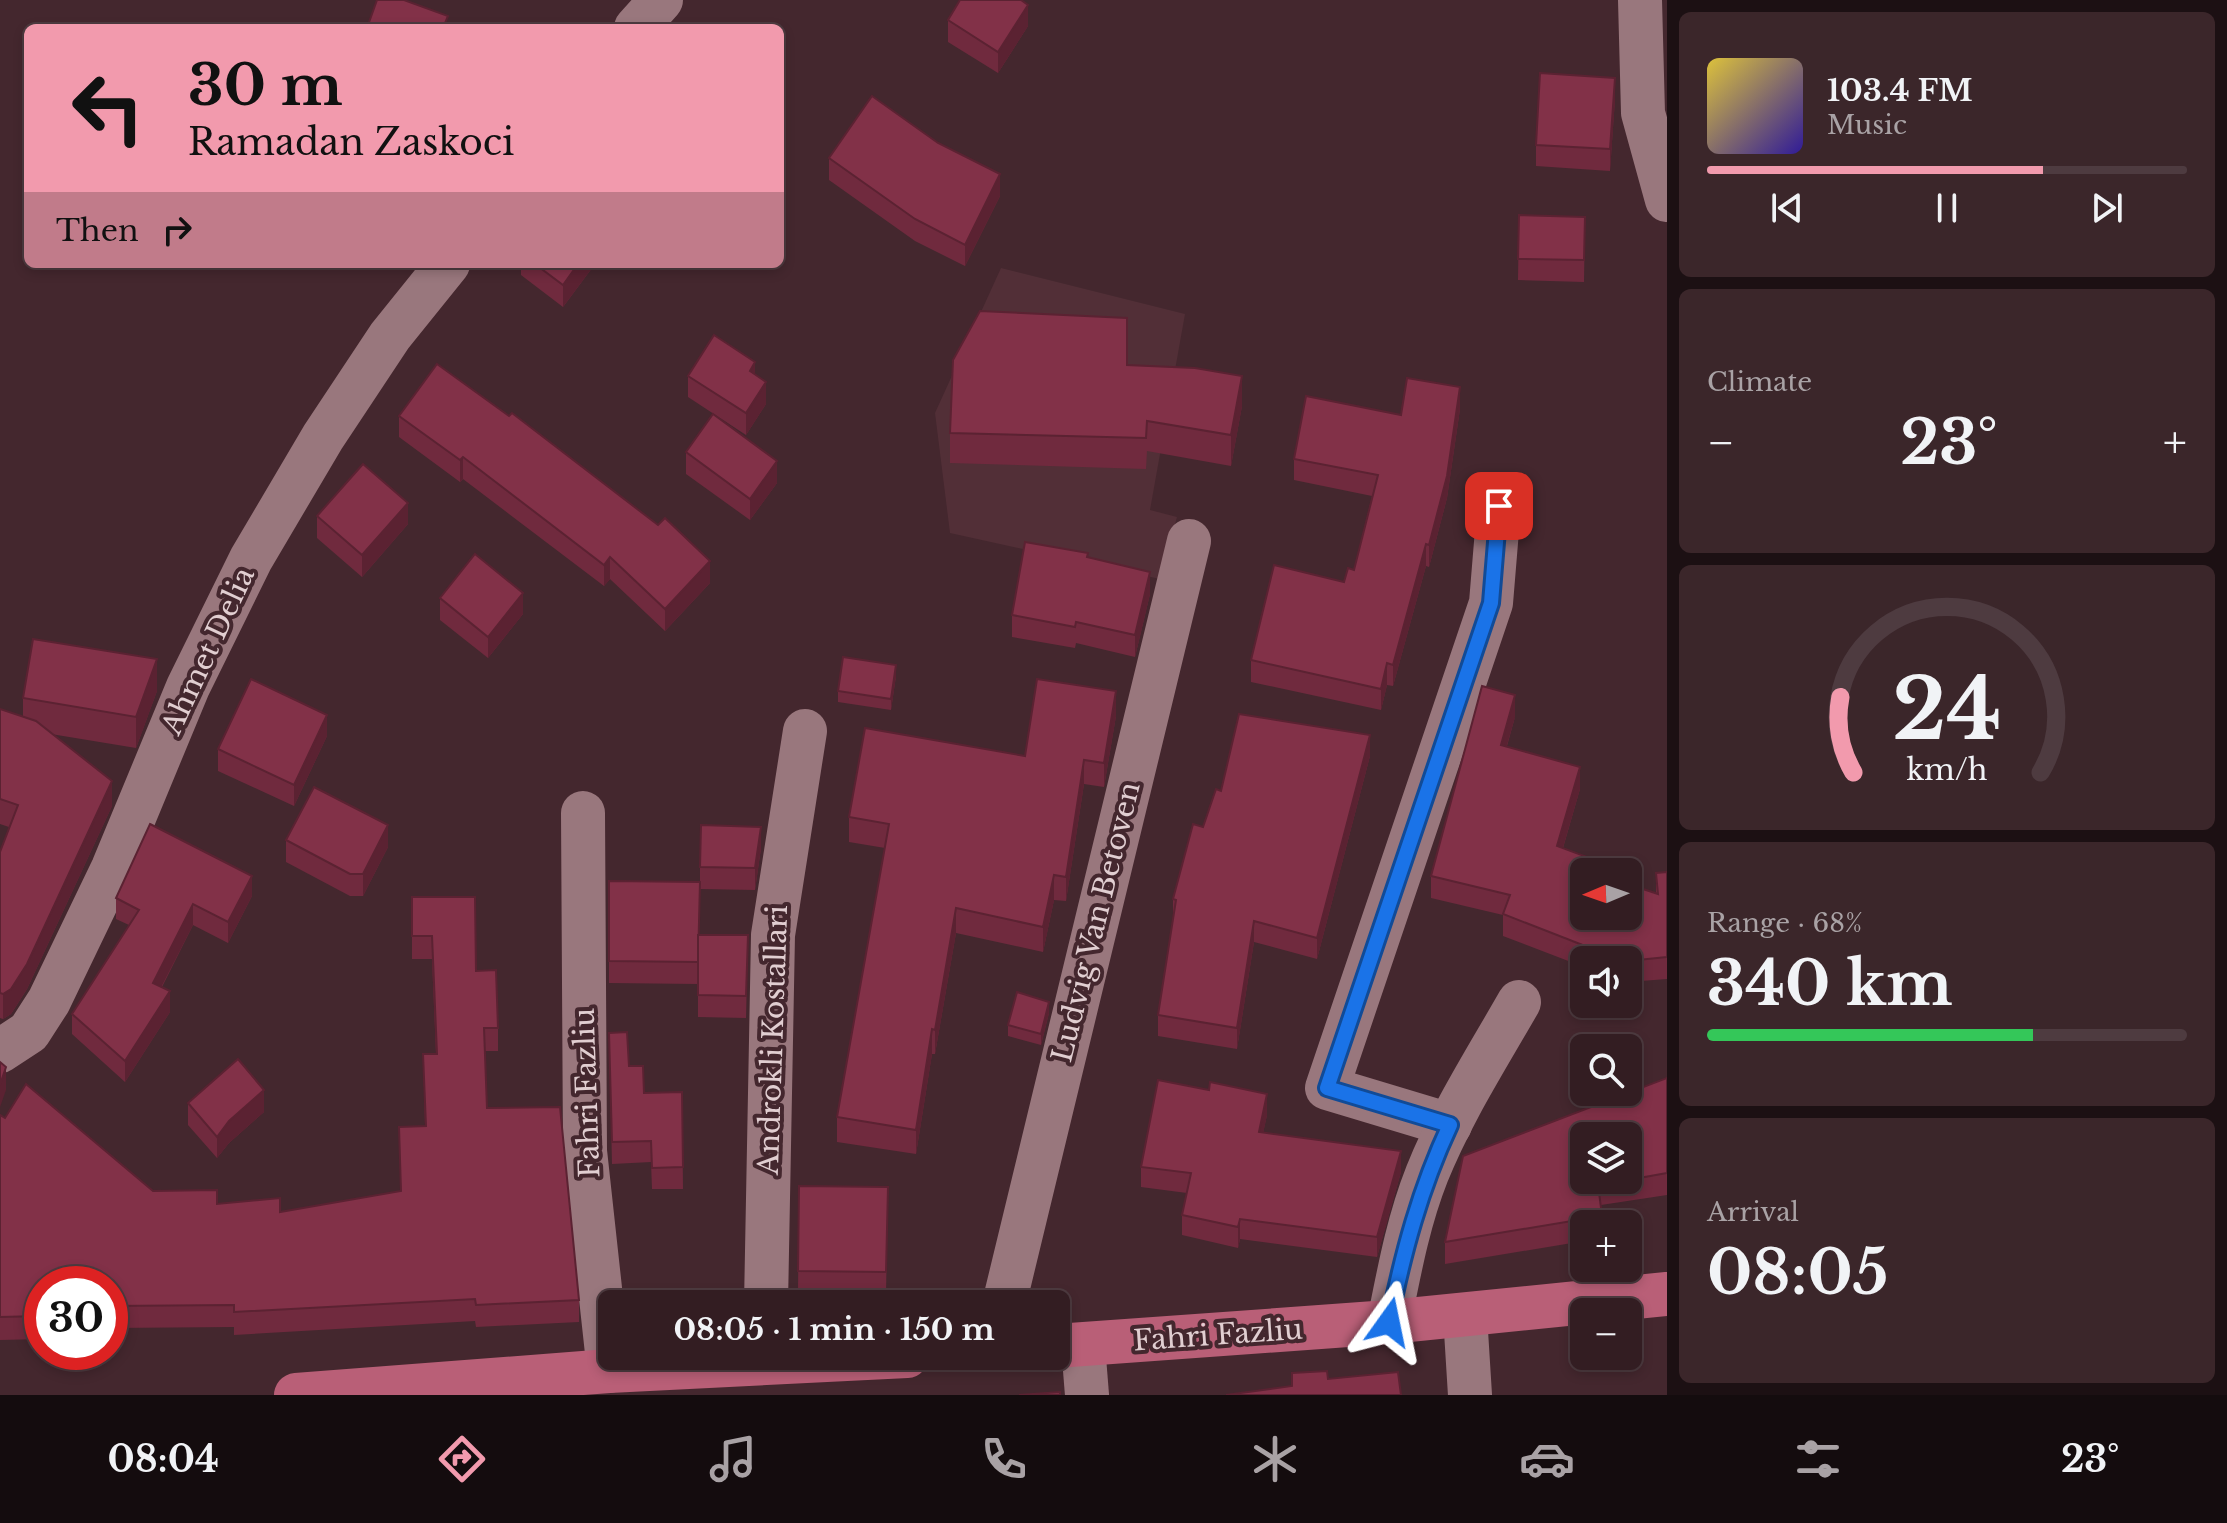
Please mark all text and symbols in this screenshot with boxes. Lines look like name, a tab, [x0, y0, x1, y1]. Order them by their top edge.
text: 30 m	[188, 51, 343, 120]
icon: left	[56, 56, 160, 160]
text: 103.4 FM	[1827, 72, 1973, 109]
text: Music	[1827, 109, 1907, 141]
text: Ramadan Zaskoci	[188, 120, 514, 165]
icon: previous	[1765, 186, 1809, 230]
icon: pause	[1925, 186, 1969, 230]
icon: next	[2085, 186, 2129, 230]
icon: right	[155, 208, 199, 252]
text: Then	[56, 212, 139, 249]
text: Climate	[1707, 366, 1812, 398]
text: 23°	[1900, 406, 1998, 480]
text: −	[1707, 415, 1735, 470]
text: +	[2163, 415, 2187, 470]
pin	[1465, 472, 1533, 540]
icon: arrive	[1477, 484, 1521, 528]
street label: Ahmet Delia	[154, 561, 262, 741]
text: 24	[1892, 658, 2002, 761]
text: km/h	[1906, 753, 1988, 789]
street label: Ludvig Van Betoven	[1044, 778, 1148, 1066]
north arrow	[1570, 858, 1642, 930]
map controls	[1570, 858, 1642, 1370]
street label: Androkli Kostallari	[751, 905, 795, 1176]
text: Range · 68%	[1707, 907, 1862, 939]
button: sound	[1570, 946, 1642, 1018]
text: 340 km	[1707, 947, 1953, 1021]
street label: Fahri Fazliu	[567, 1007, 607, 1178]
button: search	[1570, 1034, 1642, 1106]
button: layers	[1570, 1122, 1642, 1194]
text: Arrival	[1707, 1196, 1799, 1228]
button: +	[1570, 1210, 1642, 1282]
text: 08:05	[1707, 1236, 1888, 1310]
speed limit sign: 30	[24, 1266, 128, 1370]
position arrow	[1347, 1280, 1431, 1364]
button: −	[1570, 1298, 1642, 1370]
text: 08:05 · 1 min · 150 m	[673, 1311, 995, 1348]
street label: Fahri Fazliu	[1132, 1312, 1304, 1358]
icon: directions	[434, 1431, 490, 1487]
icon: music	[705, 1431, 761, 1487]
icon: phone	[976, 1431, 1032, 1487]
icon: climate	[1247, 1431, 1303, 1487]
icon: car	[1519, 1431, 1575, 1487]
icon: filters	[1790, 1431, 1846, 1487]
text: 08:04	[108, 1437, 219, 1482]
text: 23°	[2061, 1437, 2119, 1482]

